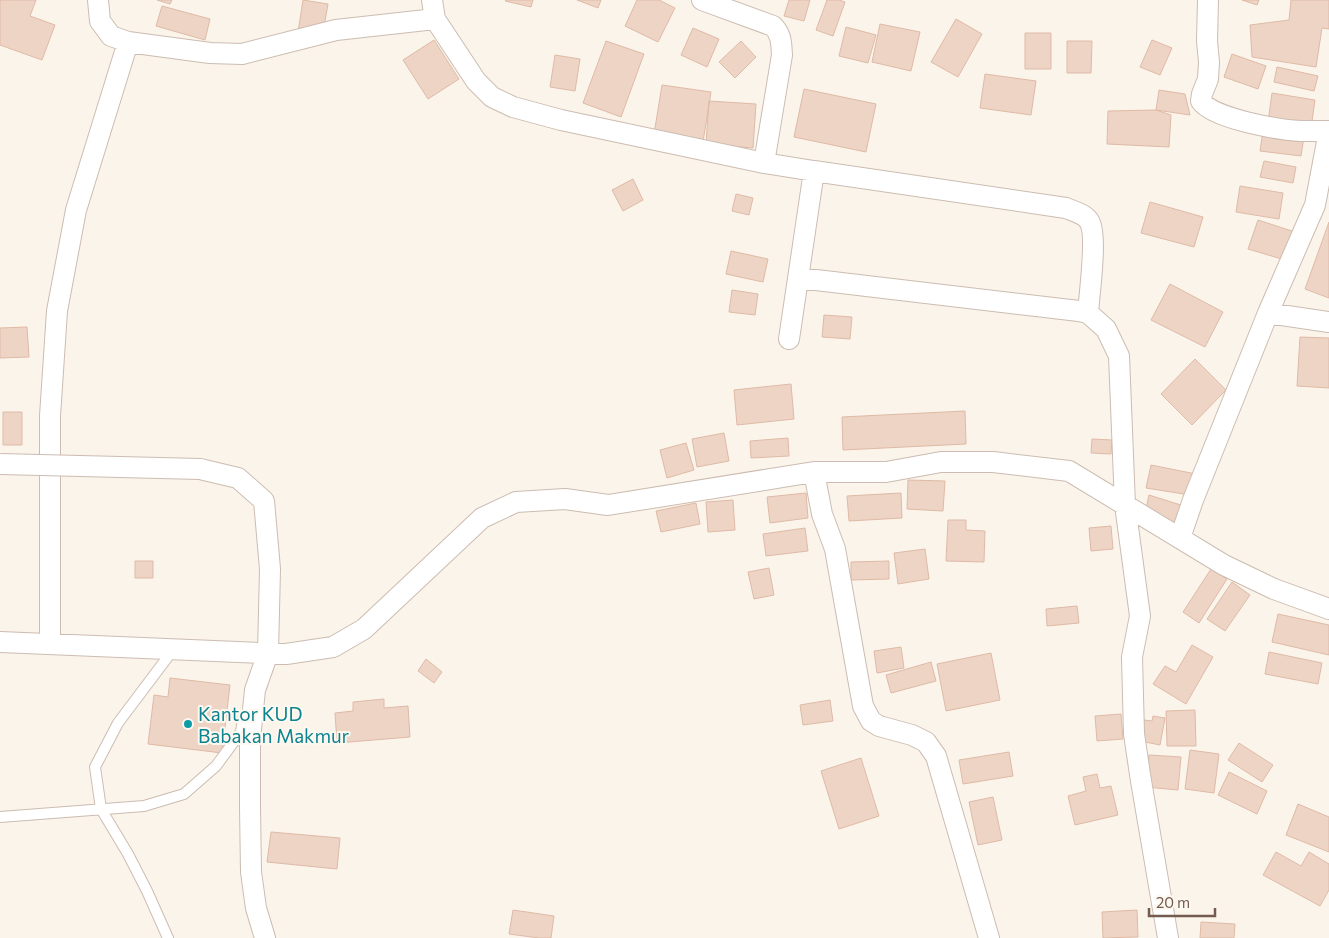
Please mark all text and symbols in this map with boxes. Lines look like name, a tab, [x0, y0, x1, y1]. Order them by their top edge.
place label: Kantor KUD Babakan Makmur	[198, 702, 350, 747]
marker: Kantor KUD Babakan Makmur	[182, 718, 194, 730]
scale bar	[1149, 886, 1215, 918]
text: 20 m	[1156, 893, 1190, 911]

